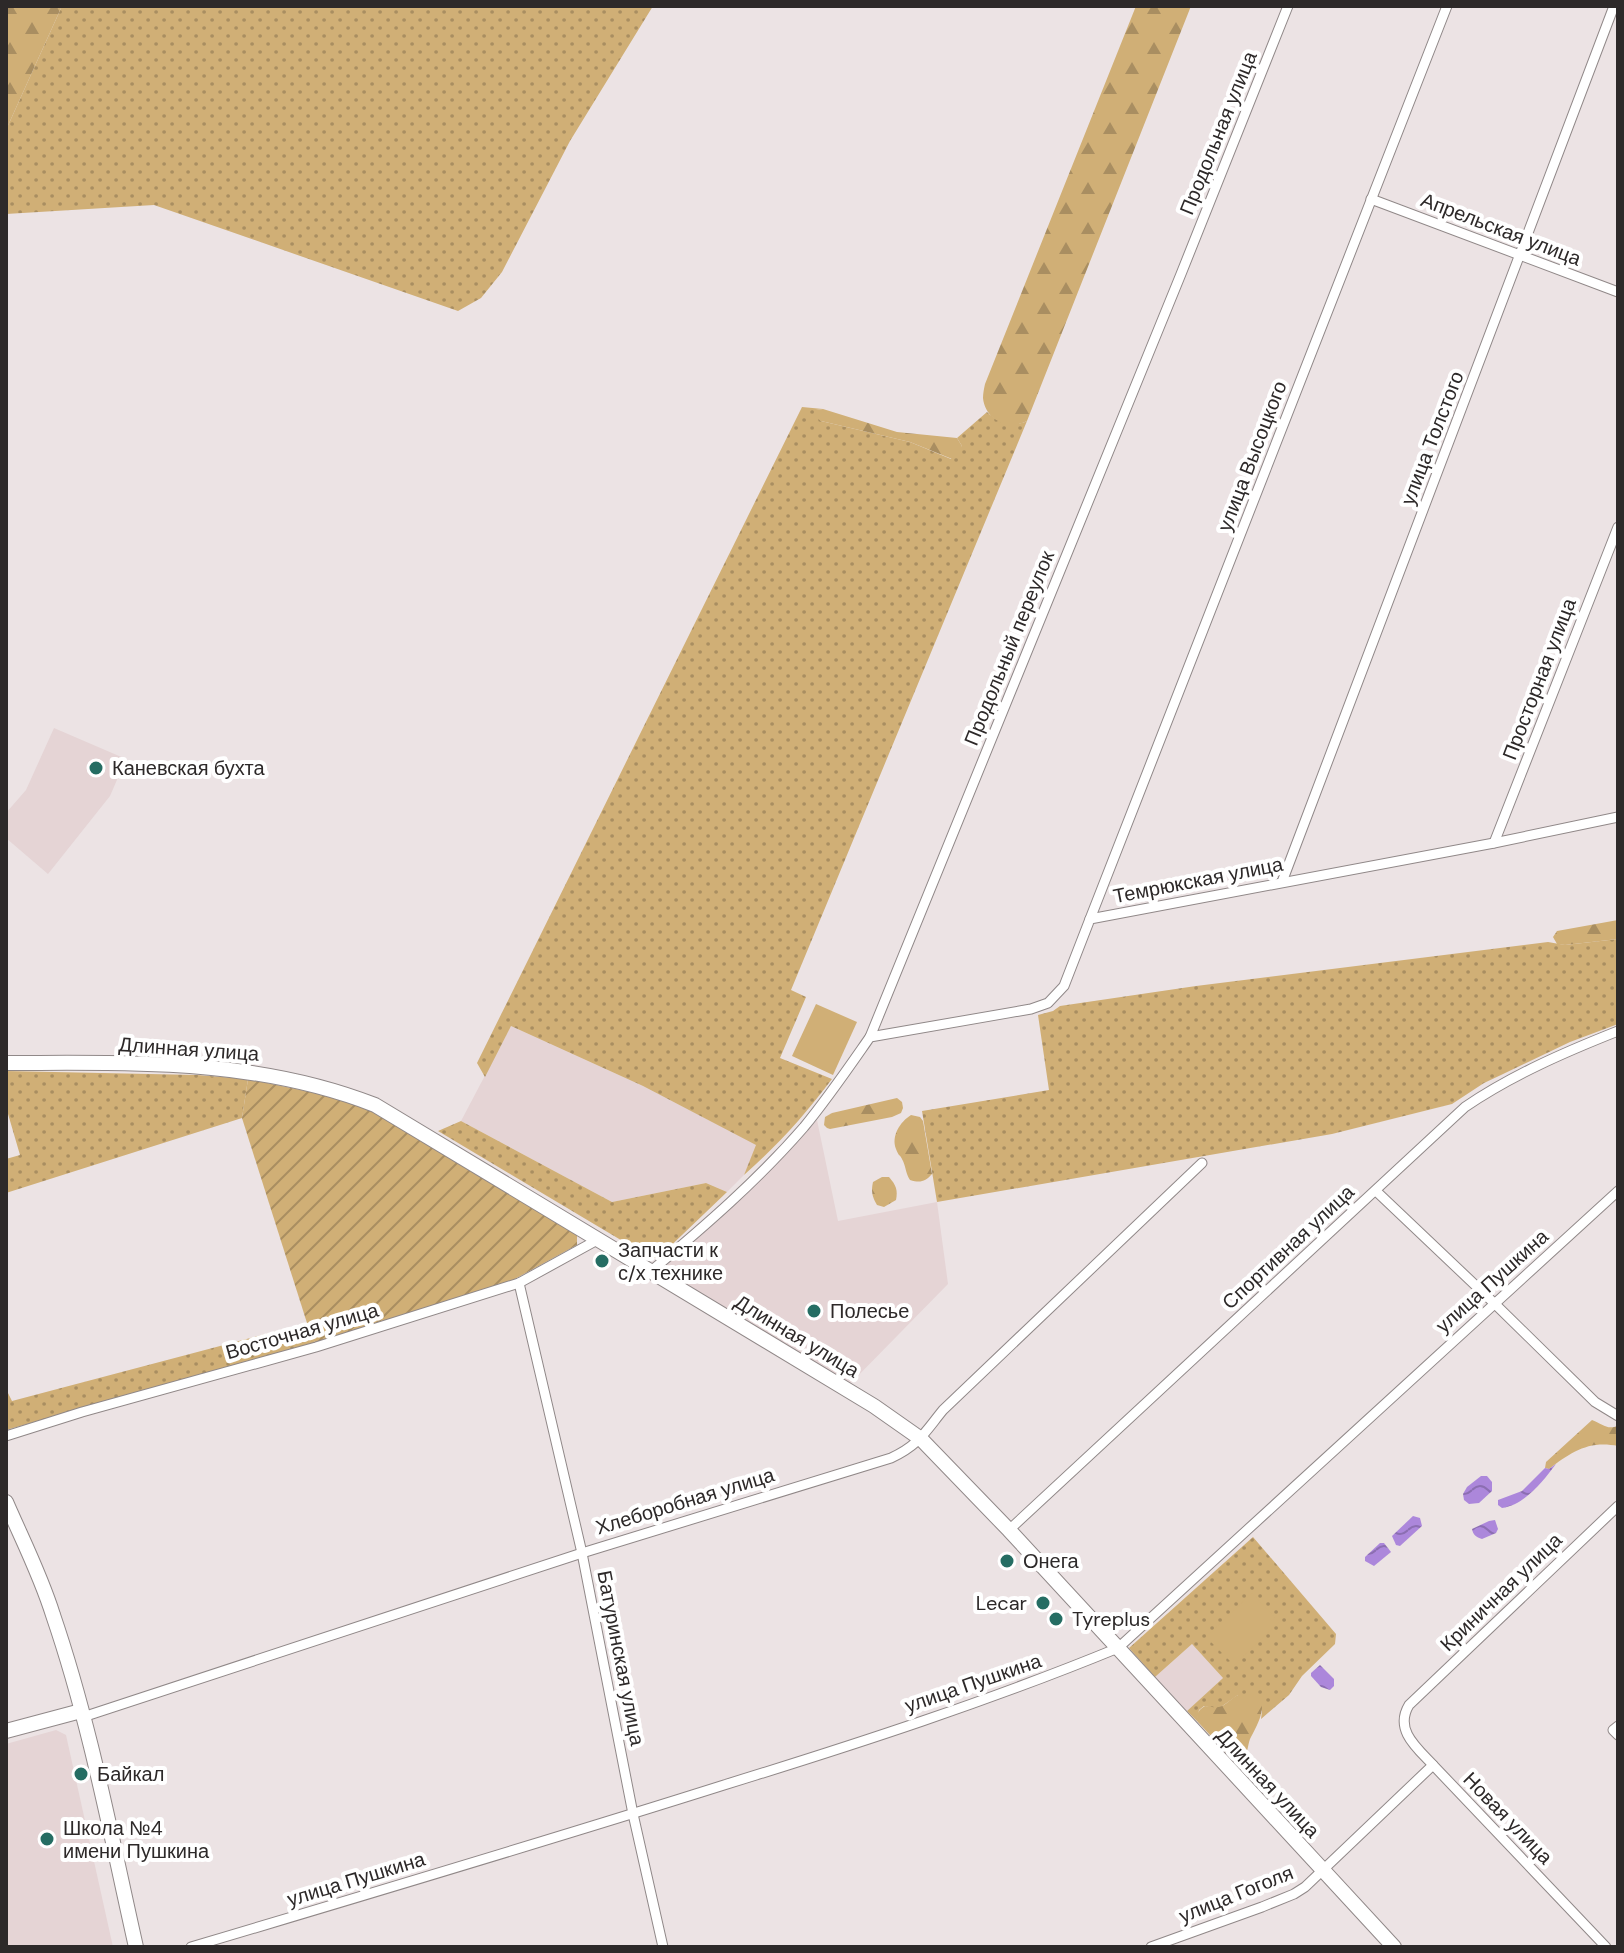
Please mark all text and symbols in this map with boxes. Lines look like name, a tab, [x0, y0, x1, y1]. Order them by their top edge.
street label: Продольная улица	[1173, 47, 1263, 219]
street label: Апрельская улица	[1417, 187, 1585, 272]
street label: улица Толстого	[1395, 367, 1469, 509]
street label: улица Высоцкого	[1211, 377, 1293, 535]
street label: Продольный переулок	[958, 547, 1060, 749]
street label: Просторная улица	[1496, 594, 1582, 764]
place label: Каневская бухта	[112, 755, 266, 781]
marker: Каневская бухта	[87, 759, 105, 777]
street label: Темрюкская улица	[1111, 851, 1286, 909]
street label: Длинная улица	[118, 1031, 261, 1067]
street label: Спортивная улица	[1216, 1178, 1360, 1315]
street label: улица Пушкина	[1430, 1223, 1554, 1338]
place label: Запчасти к с/х технике	[618, 1237, 723, 1286]
marker: Запчасти к с/х технике	[593, 1252, 611, 1270]
street label: Длинная улица	[730, 1289, 865, 1384]
street label: Восточная улица	[223, 1297, 382, 1365]
place label: Полесье	[830, 1298, 909, 1324]
marker: Полесье	[805, 1302, 823, 1320]
street label: Хлеборобная улица	[593, 1461, 778, 1541]
street label: Криничная улица	[1434, 1527, 1568, 1657]
place label: Онега	[1023, 1548, 1080, 1574]
marker: Онега	[998, 1552, 1016, 1570]
street label: Батуринская улица	[591, 1568, 651, 1749]
place label: Lecar	[976, 1590, 1027, 1616]
marker: Lecar	[1034, 1594, 1052, 1612]
place label: Tyreplus	[1072, 1606, 1150, 1632]
marker: Tyreplus	[1047, 1610, 1065, 1628]
street label: улица Пушкина	[901, 1647, 1046, 1719]
street label: Длинная улица	[1211, 1723, 1326, 1844]
place label: Байкал	[97, 1761, 164, 1787]
marker: Байкал	[72, 1765, 90, 1783]
street label: Новая улица	[1458, 1766, 1559, 1870]
place label: Школа №4 имени Пушкина	[63, 1815, 210, 1864]
marker: Школа №4 имени Пушкина	[38, 1830, 56, 1848]
street label: улица Пушкина	[284, 1845, 429, 1912]
street label: улица Гоголя	[1175, 1859, 1297, 1929]

